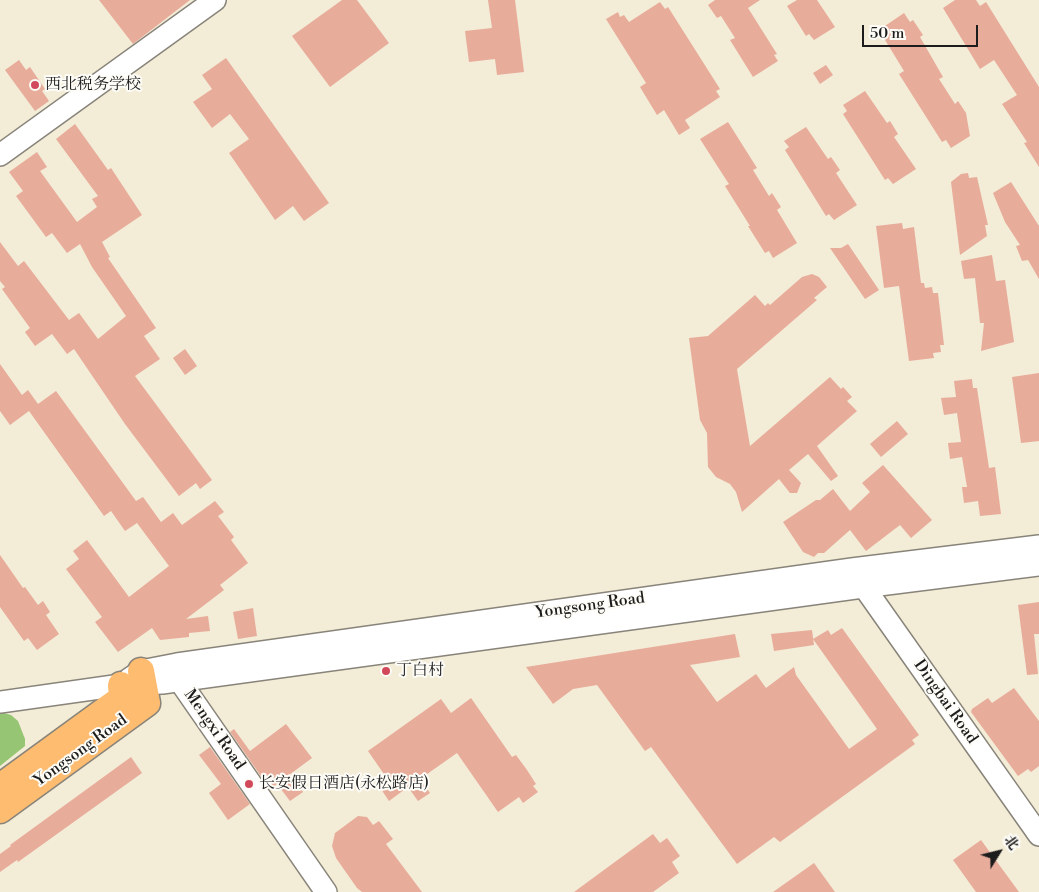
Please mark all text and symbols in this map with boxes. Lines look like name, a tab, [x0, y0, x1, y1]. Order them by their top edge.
scale bar	[864, 15, 980, 47]
text: 50 m	[870, 24, 904, 43]
place label: 西北税务学校	[45, 75, 141, 95]
marker: 西北税务学校	[29, 79, 41, 91]
street label: Yongsong Road	[534, 589, 646, 623]
street label: Dingbai Road	[909, 656, 981, 748]
place label: 丁白村	[396, 661, 444, 681]
marker: 丁白村	[380, 665, 392, 677]
street label: Mengxi Road	[179, 686, 249, 774]
street label: Yongsong Road	[31, 711, 131, 791]
place label: 长安假日酒店(永松路店)	[259, 774, 429, 794]
marker: 长安假日酒店(永松路店)	[243, 778, 255, 790]
north arrow	[974, 827, 1024, 877]
text: 北	[1000, 832, 1023, 854]

